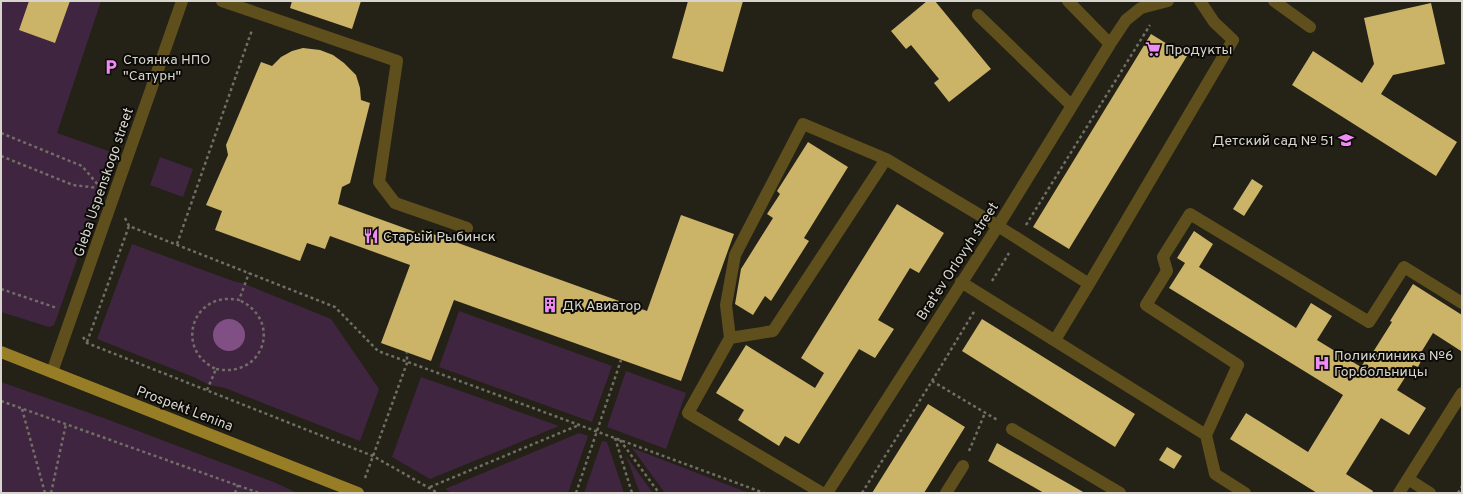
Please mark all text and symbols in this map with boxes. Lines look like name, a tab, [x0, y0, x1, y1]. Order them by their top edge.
supermarket icon: Продукты	[1144, 40, 1162, 58]
place label: Продукты	[1165, 42, 1232, 59]
place label: Стоянка НПО "Сатурн"	[123, 52, 211, 85]
parking icon: Стоянка НПО "Сатурн"	[102, 58, 120, 76]
street label: Gleba Uspenskogo street	[71, 106, 138, 259]
school or university icon: Детский сад № 51	[1337, 131, 1355, 149]
place label: Детский сад № 51	[1212, 133, 1334, 150]
street label: Brat'ev Orlovyh street	[914, 200, 1003, 324]
restaurant icon: Старый Рыбинск	[362, 227, 380, 245]
place label: Старый Рыбинск	[383, 229, 496, 246]
building icon: ДК Авиатор	[541, 296, 559, 314]
place label: ДК Авиатор	[562, 298, 641, 315]
place label: Поликлиника №6 Гор.больницы	[1334, 348, 1453, 381]
hospital icon: Поликлиника №6 Гор.больницы	[1313, 354, 1331, 372]
street label: Prospekt Lenina	[134, 383, 235, 436]

